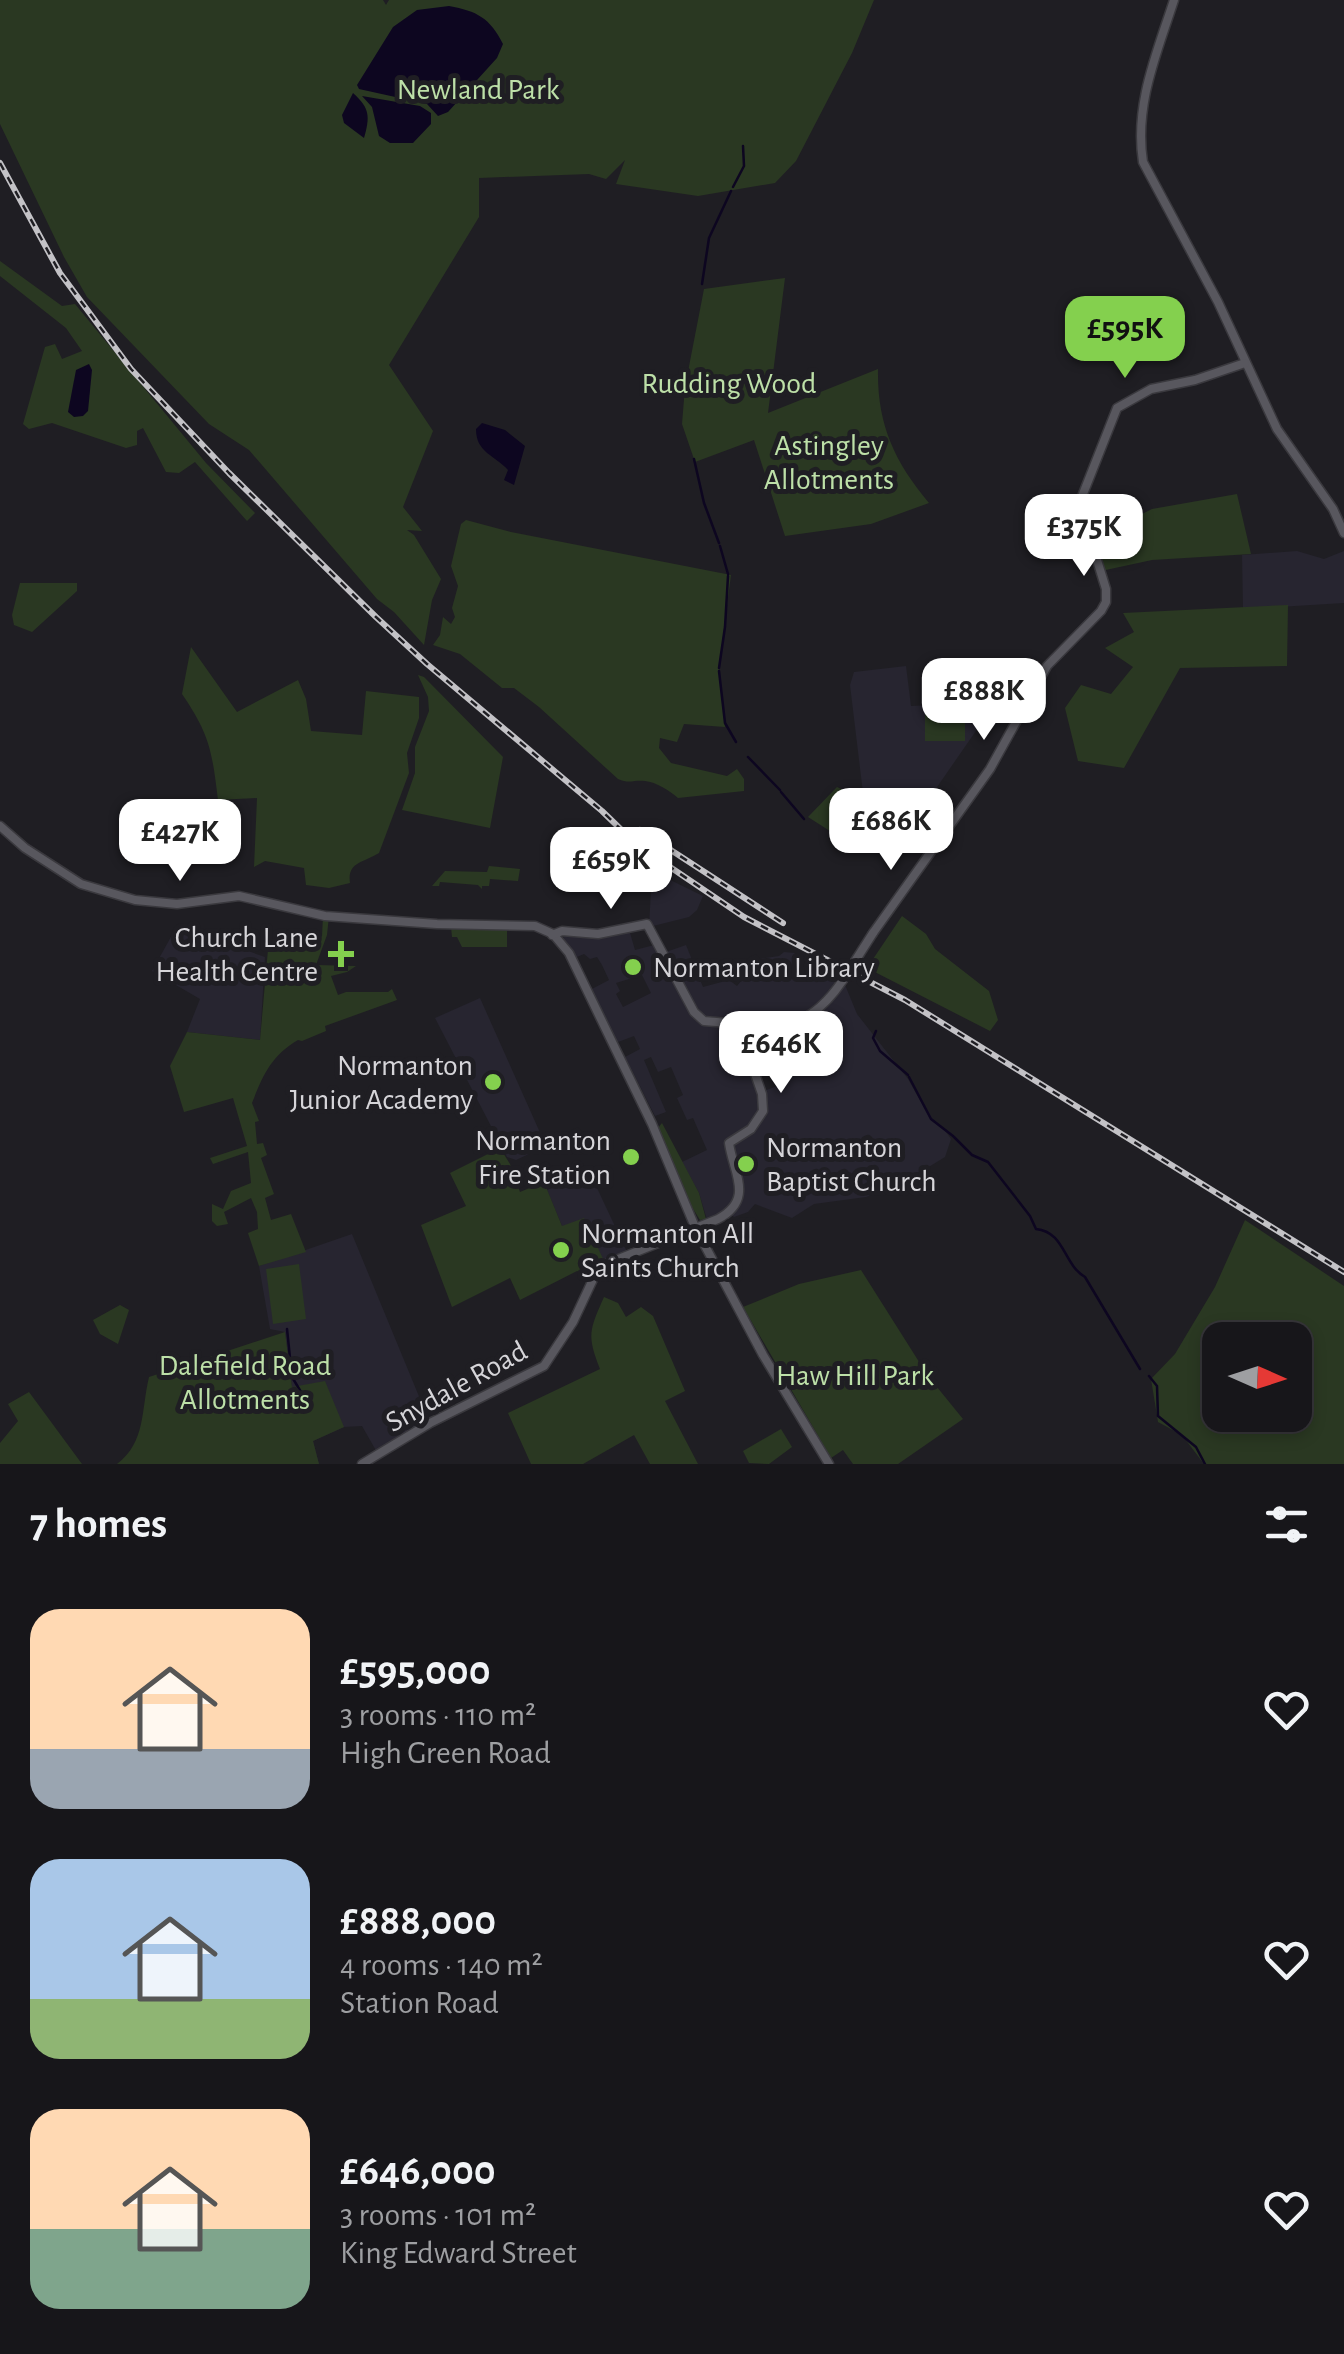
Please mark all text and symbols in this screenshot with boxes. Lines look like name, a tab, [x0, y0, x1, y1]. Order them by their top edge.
park label: Newland Park	[397, 75, 560, 105]
pin: £595K	[1055, 296, 1195, 381]
text: £595K	[1087, 312, 1163, 344]
park label: Rudding Wood	[641, 369, 817, 399]
park label: Astingley Allotments	[764, 431, 894, 495]
pin: £375K	[1014, 494, 1154, 579]
text: £375K	[1047, 510, 1121, 542]
pin: £888K	[914, 658, 1054, 743]
text: £888K	[944, 674, 1024, 706]
pin: £686K	[821, 788, 961, 873]
pin: £427K	[110, 799, 250, 884]
text: £686K	[851, 804, 931, 836]
text: £427K	[141, 815, 219, 847]
pin: £659K	[541, 827, 681, 912]
text: £659K	[572, 843, 650, 875]
place label: Church Lane Health Centre	[155, 923, 318, 987]
marker: Church Lane Health Centre	[328, 941, 354, 967]
place label: Normanton Library	[653, 953, 875, 983]
marker: Normanton Library	[622, 956, 644, 978]
pin: £646K	[711, 1011, 851, 1096]
text: £646K	[741, 1027, 821, 1059]
place label: Normanton Junior Academy	[290, 1051, 473, 1115]
marker: Normanton Junior Academy	[482, 1071, 504, 1093]
place label: Normanton Fire Station	[475, 1126, 611, 1190]
place label: Normanton Baptist Church	[766, 1133, 937, 1197]
marker: Normanton Fire Station	[620, 1146, 642, 1168]
marker: Normanton Baptist Church	[735, 1153, 757, 1175]
place label: Normanton All Saints Church	[581, 1219, 754, 1283]
marker: Normanton All Saints Church	[550, 1239, 572, 1261]
north arrow	[1202, 1322, 1312, 1432]
map controls	[1202, 1322, 1312, 1432]
street label: Snydale Road	[381, 1336, 532, 1438]
park label: Dalefield Road Allotments	[159, 1351, 331, 1415]
park label: Haw Hill Park	[776, 1361, 934, 1391]
icon: filters	[1259, 1497, 1314, 1552]
text: 7 homes	[30, 1503, 167, 1545]
icon: home	[110, 1649, 230, 1769]
text: £595,000	[340, 1650, 491, 1692]
icon: heart	[1259, 1682, 1314, 1737]
text: 3 rooms · 110 m²	[340, 1699, 536, 1731]
text: High Green Road	[340, 1737, 551, 1769]
icon: home	[110, 1899, 230, 2019]
text: £888,000	[340, 1900, 496, 1942]
icon: heart	[1259, 1932, 1314, 1987]
text: 4 rooms · 140 m²	[340, 1949, 543, 1981]
text: Station Road	[340, 1987, 499, 2019]
icon: home	[110, 2149, 230, 2269]
text: £646,000	[340, 2150, 496, 2192]
icon: heart	[1259, 2182, 1314, 2237]
text: 3 rooms · 101 m²	[340, 2199, 536, 2231]
text: King Edward Street	[340, 2237, 577, 2269]

